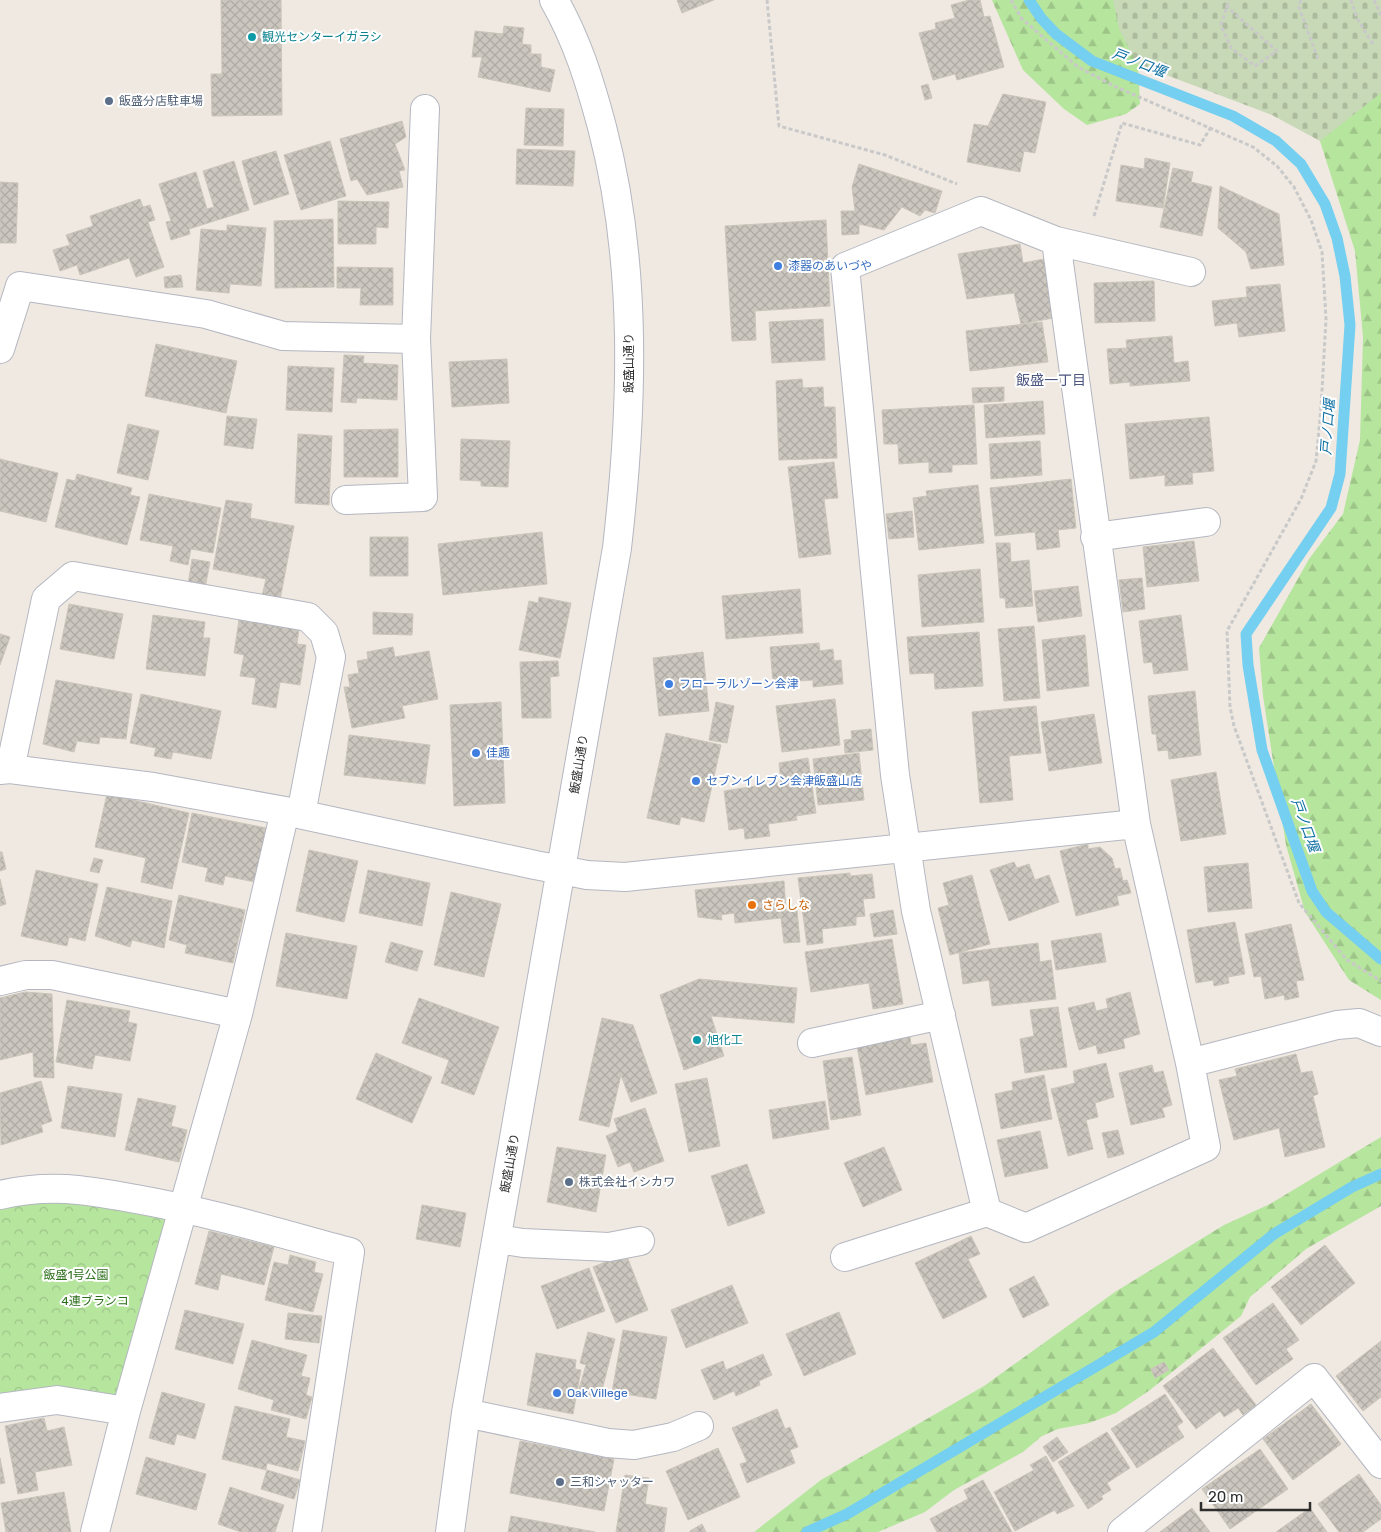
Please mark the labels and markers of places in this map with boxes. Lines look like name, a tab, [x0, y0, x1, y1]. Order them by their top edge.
place label: 観光センターイガラシ	[262, 30, 382, 44]
marker: 観光センターイガラシ	[246, 31, 258, 43]
place label: 飯盛分店駐車場	[119, 94, 203, 108]
marker: 飯盛分店駐車場	[103, 95, 115, 107]
place label: 漆器のあいづや	[788, 259, 872, 273]
marker: 漆器のあいづや	[772, 260, 784, 272]
place label: フローラルゾーン会津	[679, 677, 798, 691]
marker: フローラルゾーン会津	[663, 678, 675, 690]
place label: 佳趣	[486, 746, 510, 760]
marker: 佳趣	[470, 747, 482, 759]
place label: セブンイレブン会津飯盛山店	[706, 774, 862, 788]
marker: セブンイレブン会津飯盛山店	[690, 775, 702, 787]
place label: さらしな	[762, 898, 810, 912]
marker: さらしな	[746, 899, 758, 911]
place label: 旭化工	[707, 1033, 743, 1047]
marker: 旭化工	[691, 1034, 703, 1046]
place label: 株式会社イシカワ	[579, 1175, 675, 1189]
marker: 株式会社イシカワ	[563, 1176, 575, 1188]
place label: Oak Villege	[567, 1386, 628, 1400]
marker: Oak Villege	[551, 1387, 563, 1399]
place label: 三和シャッター	[570, 1475, 654, 1489]
marker: 三和シャッター	[554, 1476, 566, 1488]

